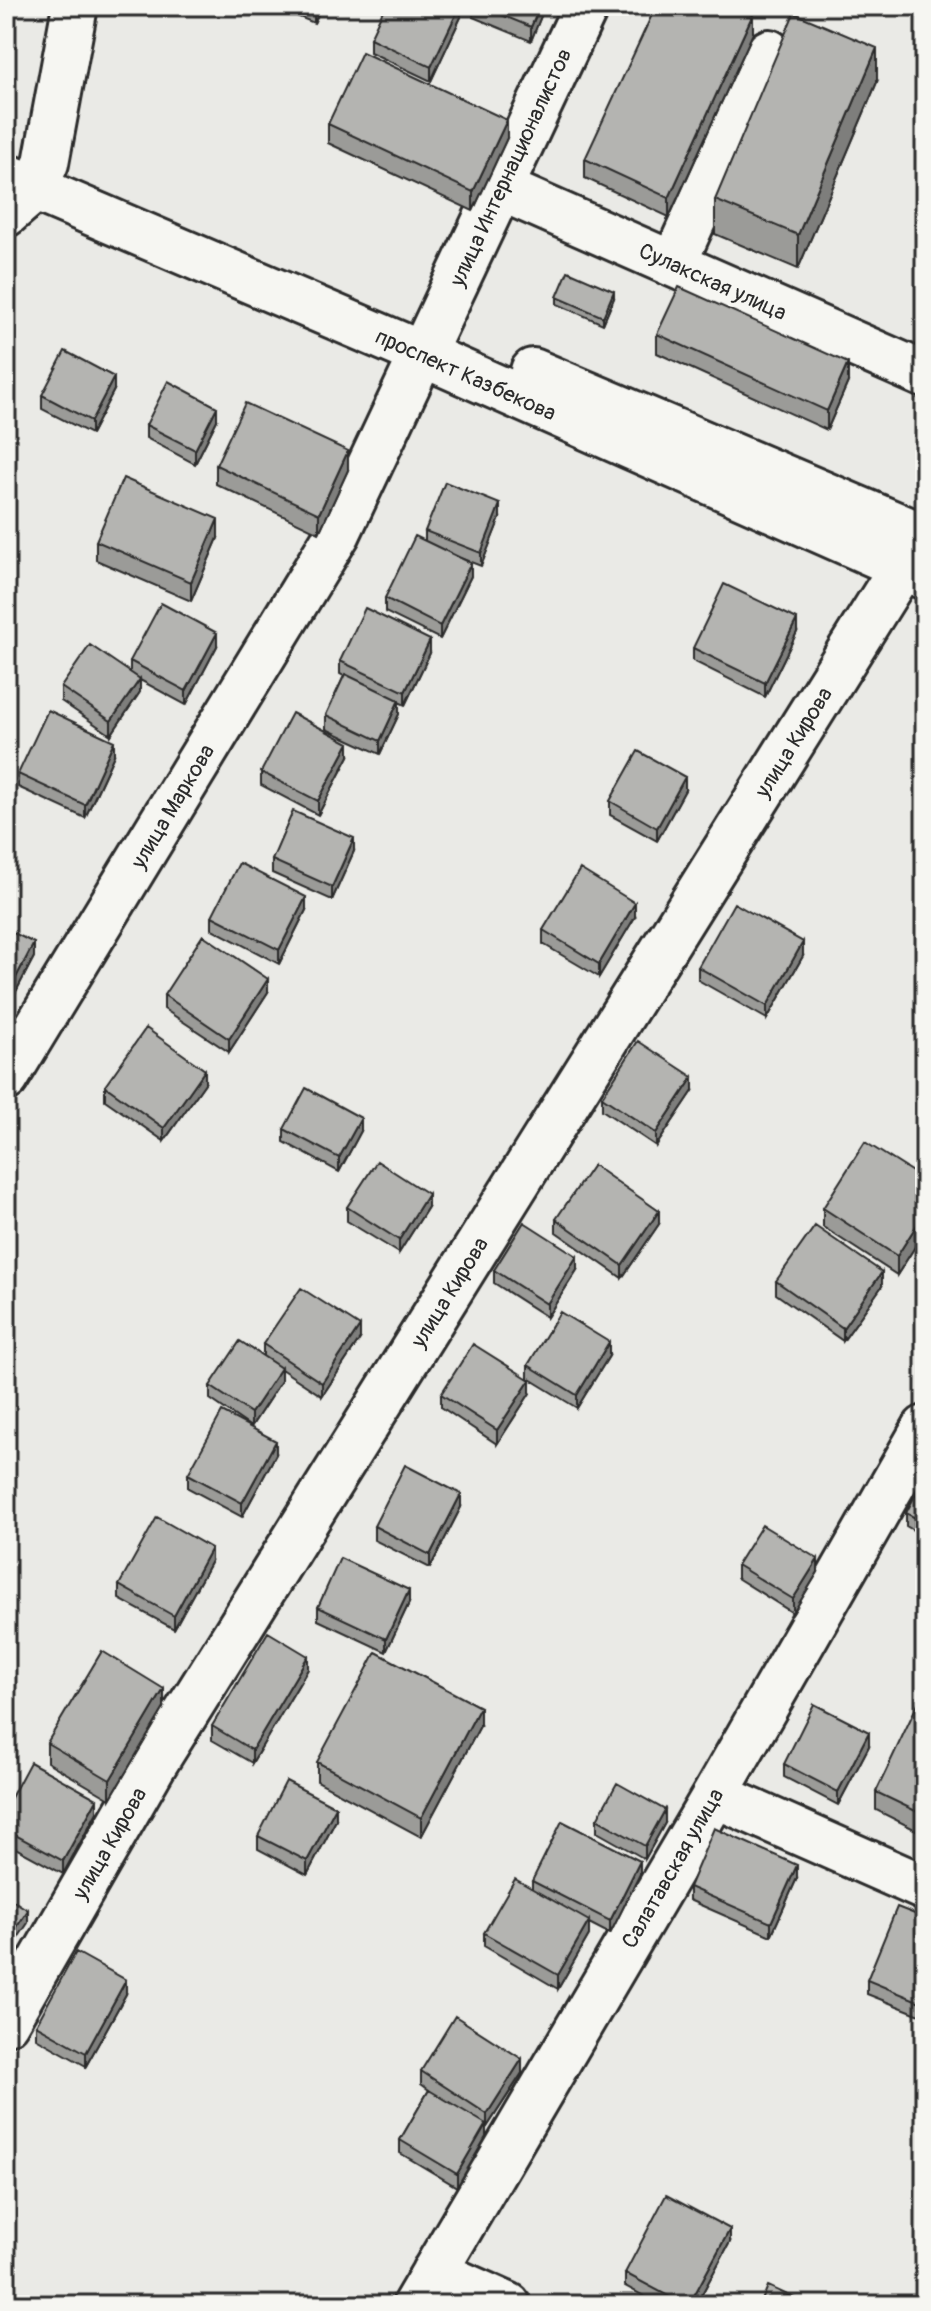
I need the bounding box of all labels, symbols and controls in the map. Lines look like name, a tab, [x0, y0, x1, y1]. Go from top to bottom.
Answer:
street label: улица Интернационалистов	[443, 44, 578, 292]
street label: Сулакская улица	[634, 237, 791, 327]
street label: проспект Казбекова	[371, 322, 560, 427]
street label: улица Кирова	[748, 682, 839, 804]
street label: улица Маркова	[124, 739, 221, 875]
street label: улица Кирова	[404, 1232, 495, 1354]
street label: улица Кирова	[66, 1782, 153, 1906]
street label: Салатавская улица	[616, 1783, 730, 1954]

